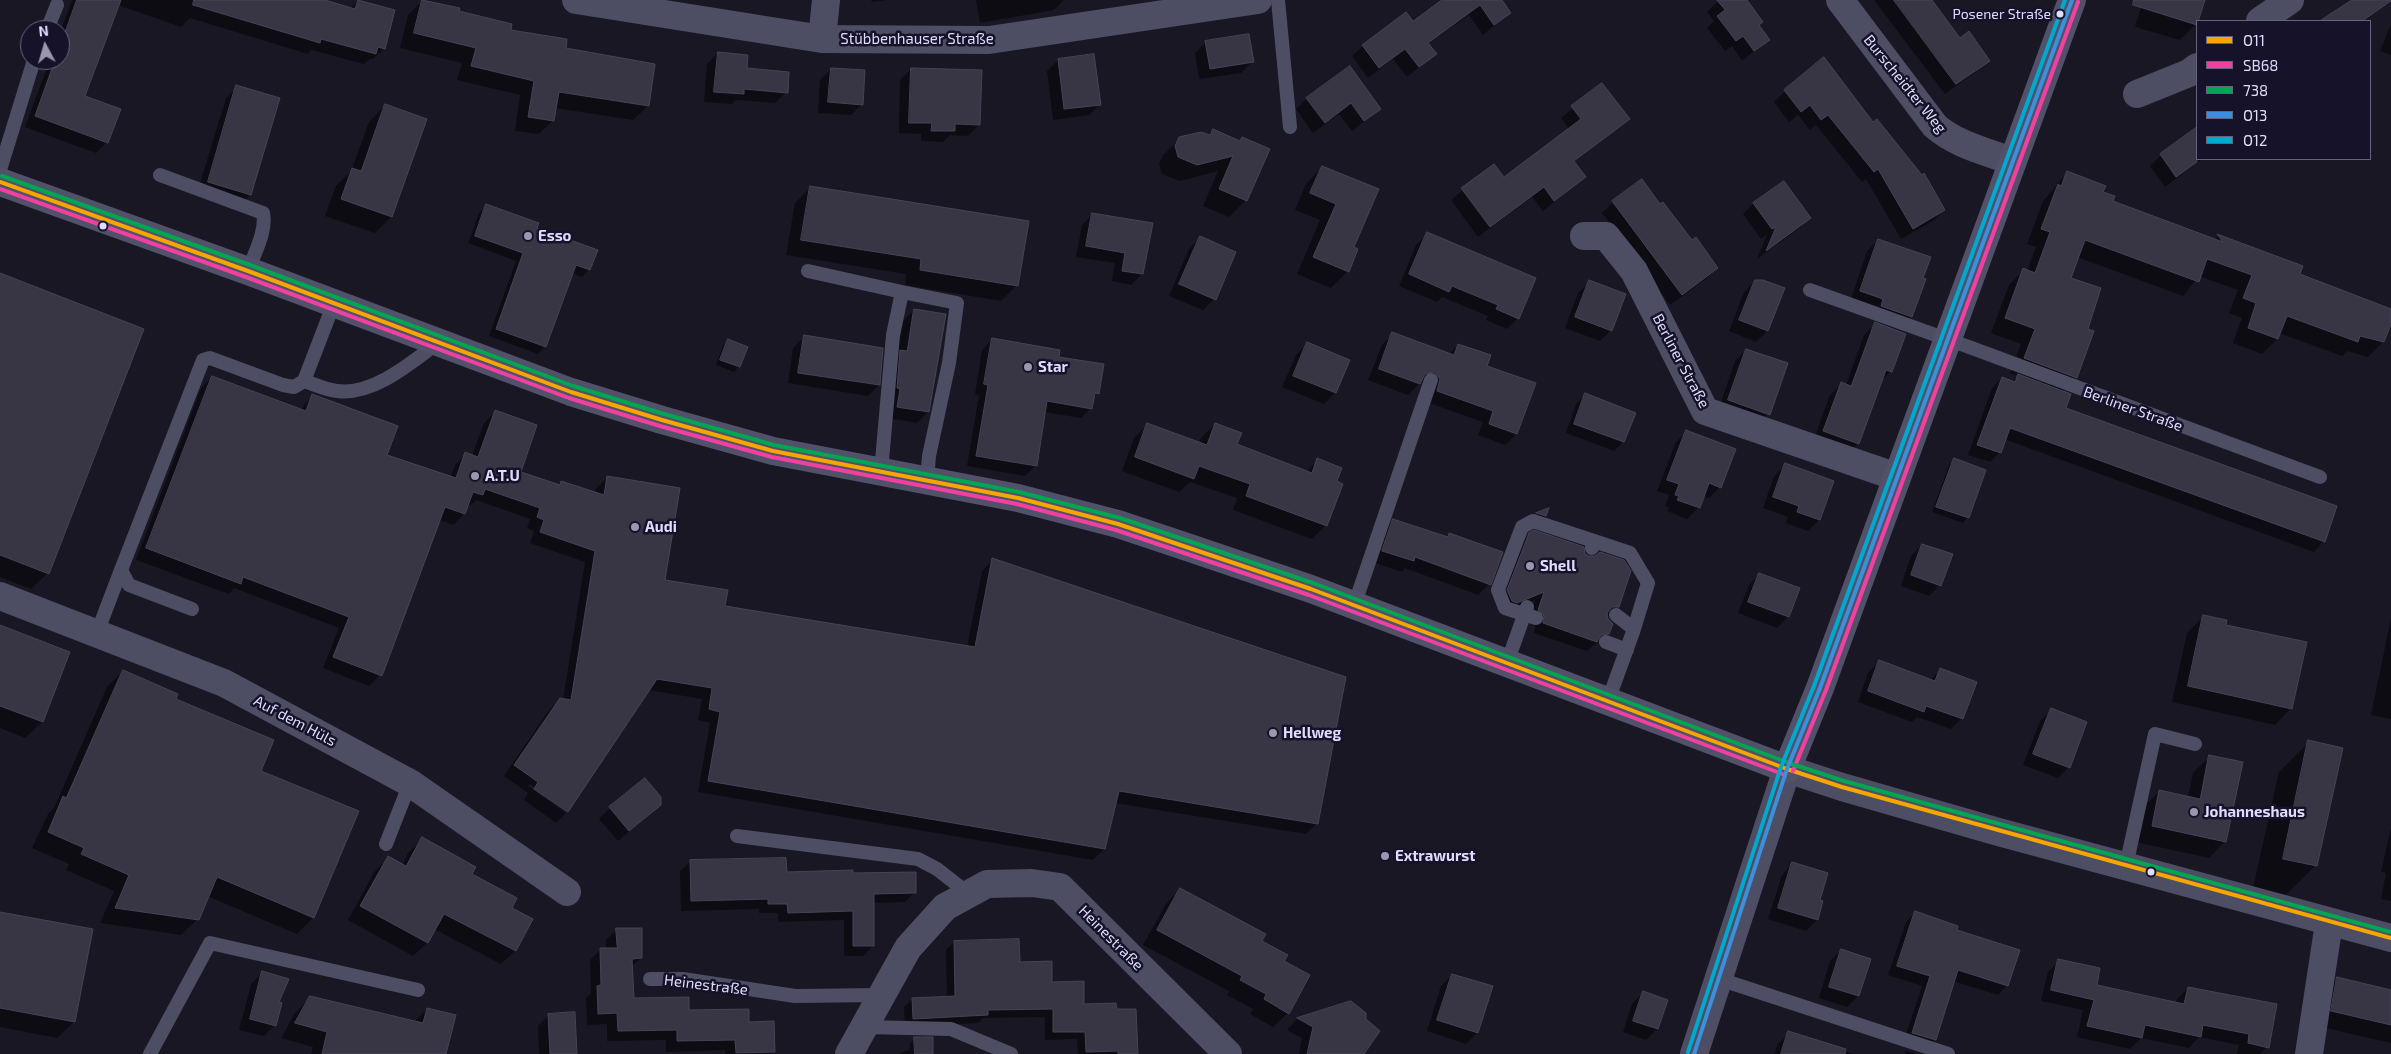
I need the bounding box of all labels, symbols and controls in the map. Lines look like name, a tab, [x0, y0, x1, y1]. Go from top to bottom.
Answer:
place label: Posener Straße	[1952, 6, 2051, 22]
marker: Posener Straße	[2055, 9, 2065, 19]
north arrow	[20, 20, 70, 70]
legend	[2196, 20, 2371, 160]
text: N	[38, 22, 49, 40]
street label: Stübbenhauser Straße	[840, 30, 994, 48]
street label: Burscheidter Weg	[1860, 31, 1950, 137]
text: O11	[2243, 31, 2265, 49]
text: SB68	[2243, 56, 2278, 74]
text: 738	[2243, 81, 2268, 99]
text: O13	[2243, 106, 2267, 124]
text: O12	[2243, 131, 2267, 149]
unlabelled marker	[98, 221, 108, 231]
place label: Esso	[538, 227, 571, 245]
marker: Esso	[522, 230, 534, 242]
street label: Berliner Straße	[1649, 311, 1713, 411]
place label: Star	[1038, 358, 1068, 376]
marker: Star	[1022, 361, 1034, 373]
street label: Berliner Straße	[2081, 383, 2185, 435]
place label: A.T.U	[485, 467, 520, 485]
marker: A.T.U	[469, 470, 481, 482]
place label: Audi	[645, 518, 677, 536]
marker: Audi	[629, 521, 641, 533]
place label: Shell	[1540, 557, 1576, 575]
marker: Shell	[1524, 560, 1536, 572]
street label: Auf dem Hüls	[251, 692, 339, 750]
place label: Hellweg	[1283, 724, 1341, 742]
marker: Hellweg	[1267, 727, 1279, 739]
place label: Johanneshaus	[2204, 803, 2305, 821]
marker: Johanneshaus	[2188, 806, 2200, 818]
place label: Extrawurst	[1395, 847, 1475, 865]
marker: Extrawurst	[1379, 850, 1391, 862]
unlabelled marker	[2146, 867, 2156, 877]
street label: Heinestraße	[1075, 902, 1147, 974]
street label: Heinestraße	[663, 971, 749, 999]

